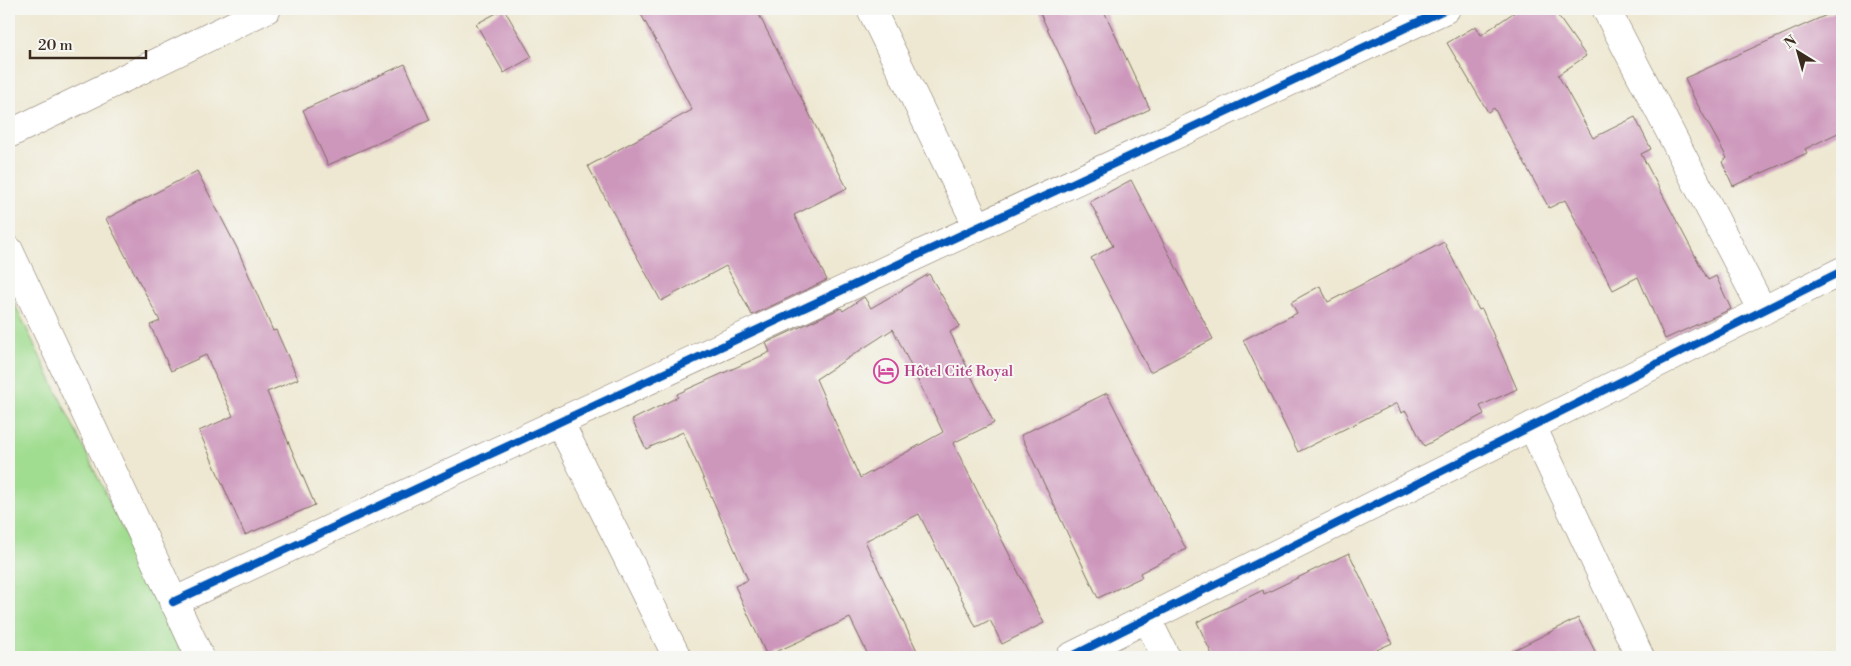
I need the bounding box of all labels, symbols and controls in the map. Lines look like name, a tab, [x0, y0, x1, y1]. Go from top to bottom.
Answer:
scale bar	[30, 28, 146, 60]
north arrow	[1774, 28, 1824, 78]
text: N	[1781, 32, 1801, 53]
text: 20 m	[38, 36, 73, 55]
hotel icon: Hôtel Cité Royal	[873, 358, 899, 384]
place label: Hôtel Cité Royal	[904, 362, 1014, 381]

